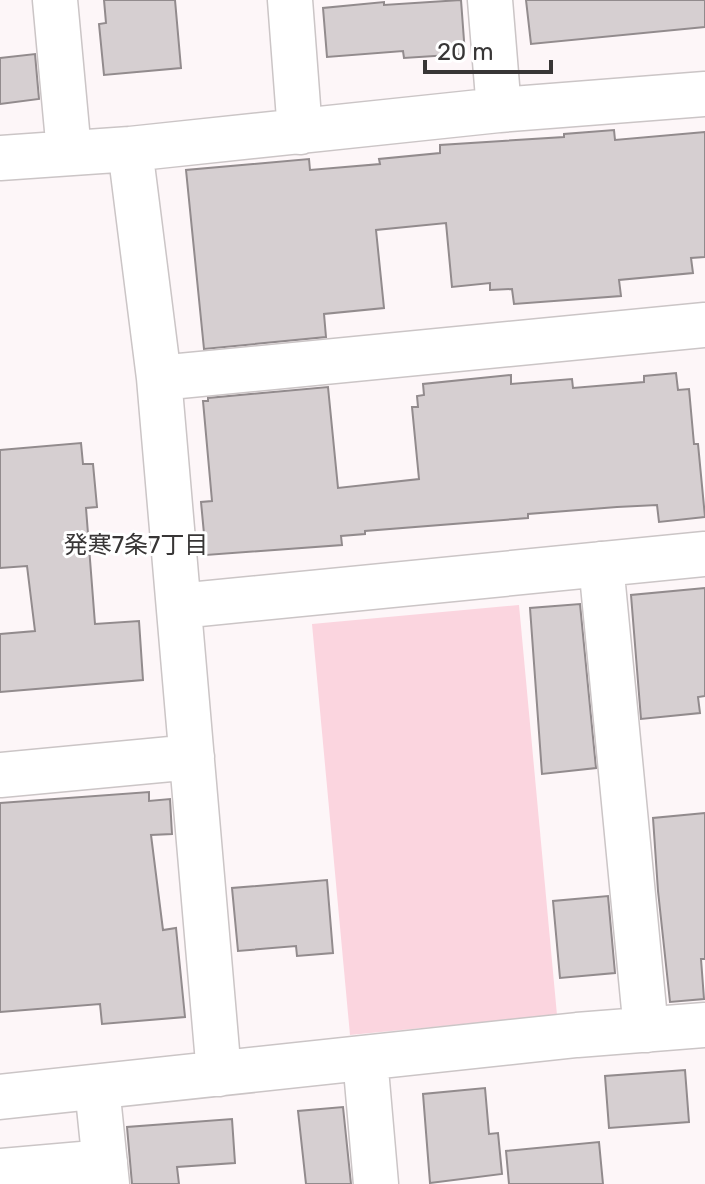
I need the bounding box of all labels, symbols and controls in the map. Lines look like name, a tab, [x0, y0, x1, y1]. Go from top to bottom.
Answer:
scale bar	[425, 24, 551, 74]
text: 20 m	[437, 38, 494, 66]
district label: 発寒7条7丁目	[64, 531, 208, 559]

